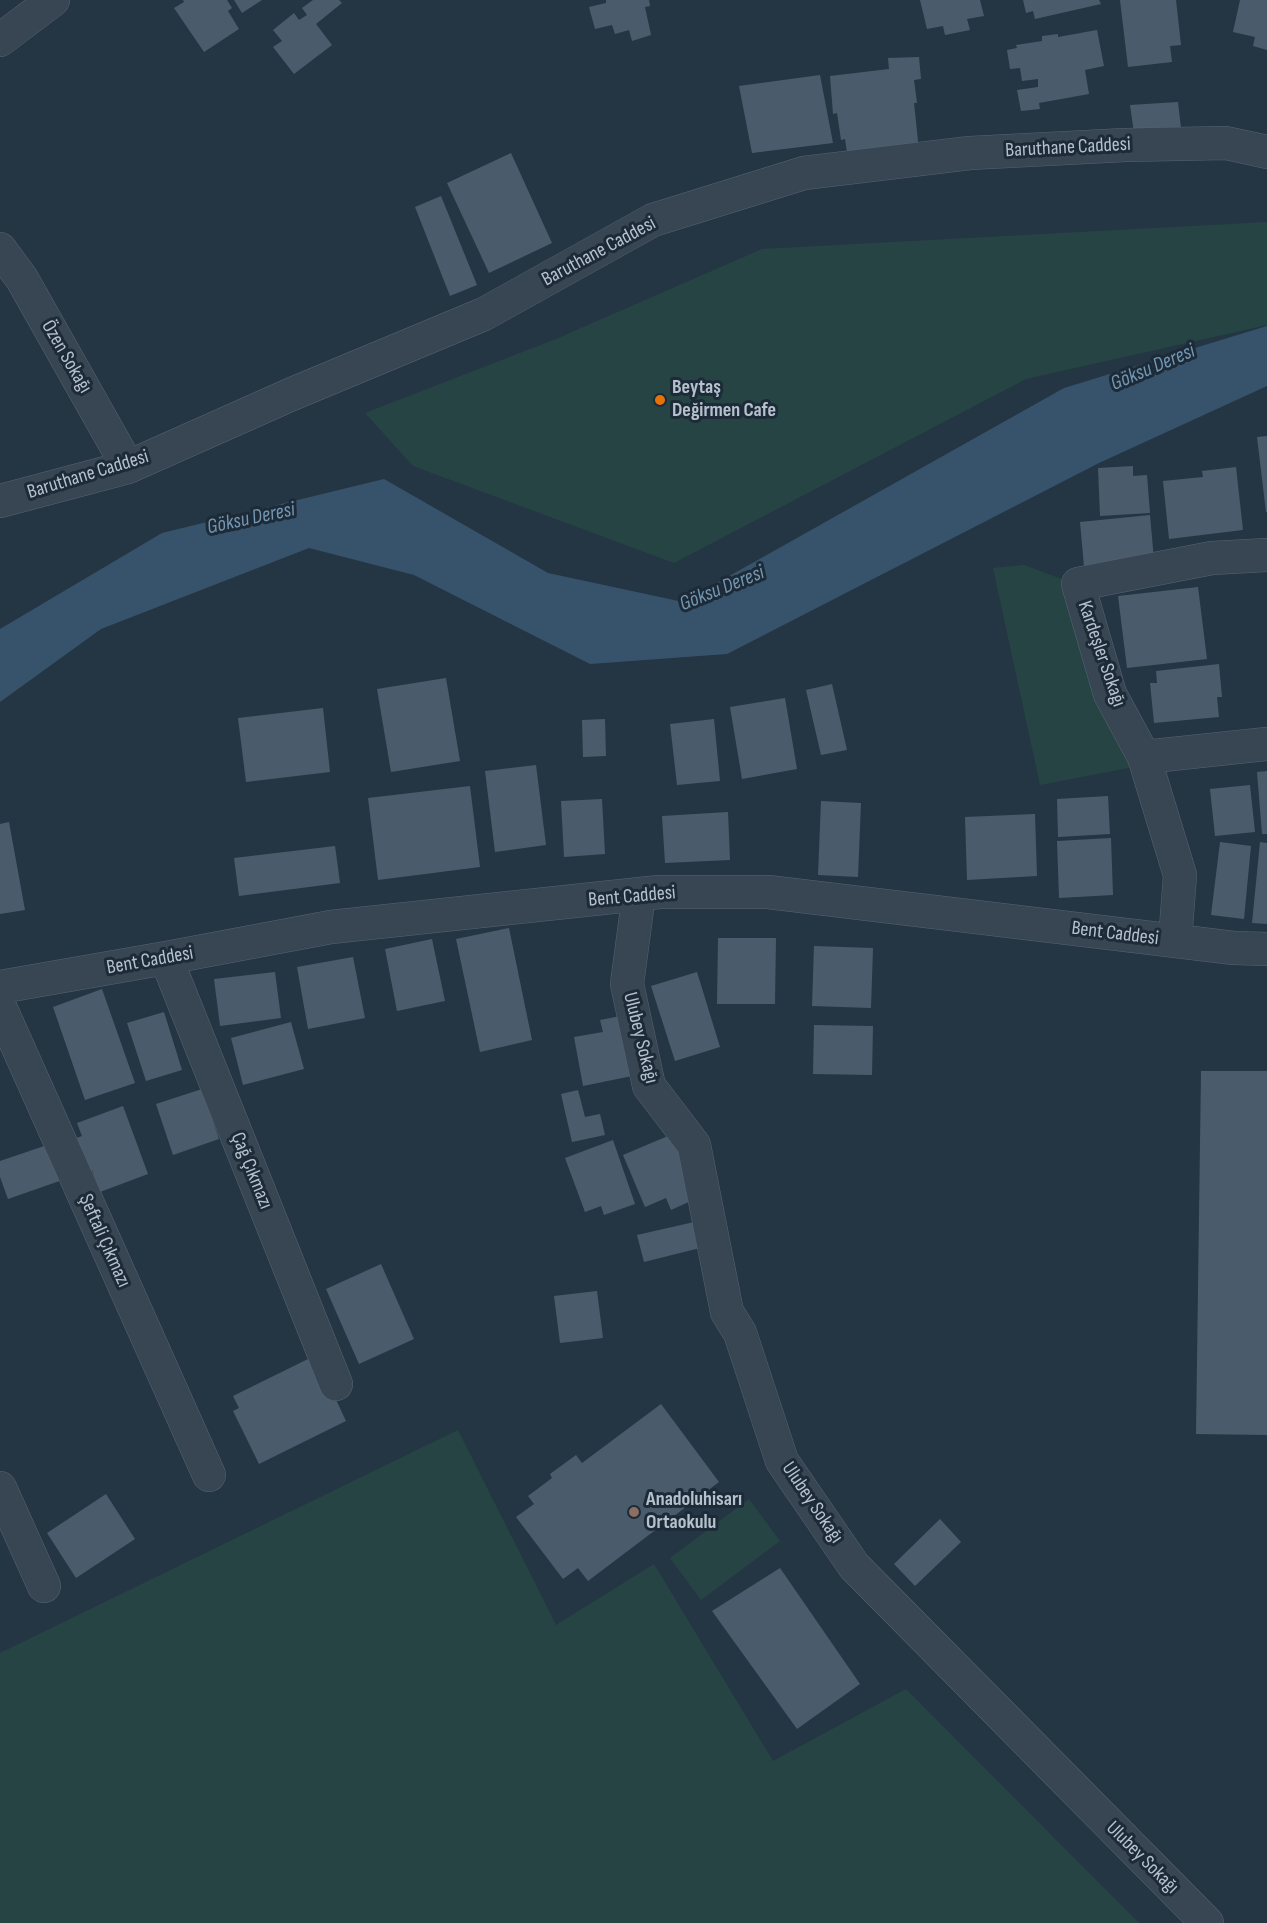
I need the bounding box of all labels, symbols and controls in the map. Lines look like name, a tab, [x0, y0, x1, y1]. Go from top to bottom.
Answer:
street label: Baruthane Caddesi	[1005, 133, 1131, 163]
street label: Baruthane Caddesi	[538, 212, 660, 292]
street label: Özen Sokağı	[35, 316, 97, 398]
water label: Göksu Deresi	[1107, 339, 1199, 397]
place label: Beytaş Değirmen Cafe	[672, 376, 776, 423]
marker: Beytaş Değirmen Cafe	[653, 393, 667, 407]
street label: Baruthane Caddesi	[24, 445, 152, 505]
water label: Göksu Deresi	[205, 497, 297, 541]
water label: Göksu Deresi	[676, 561, 768, 617]
street label: Kardeşler Sokağı	[1072, 598, 1130, 710]
street label: Bent Caddesi	[587, 881, 677, 913]
street label: Bent Caddesi	[1070, 917, 1160, 951]
street label: Bent Caddesi	[105, 942, 195, 980]
street label: Ulubey Sokağı	[617, 990, 663, 1086]
street label: Çağ Çıkmazı	[225, 1129, 277, 1213]
street label: Şeftali Çıkmazı	[73, 1191, 135, 1291]
street label: Ulubey Sokağı	[776, 1458, 848, 1548]
place label: Anadoluhisarı Ortaokulu	[646, 1488, 742, 1535]
marker: Anadoluhisarı Ortaokulu	[627, 1505, 641, 1519]
street label: Ulubey Sokağı	[1101, 1817, 1183, 1899]

